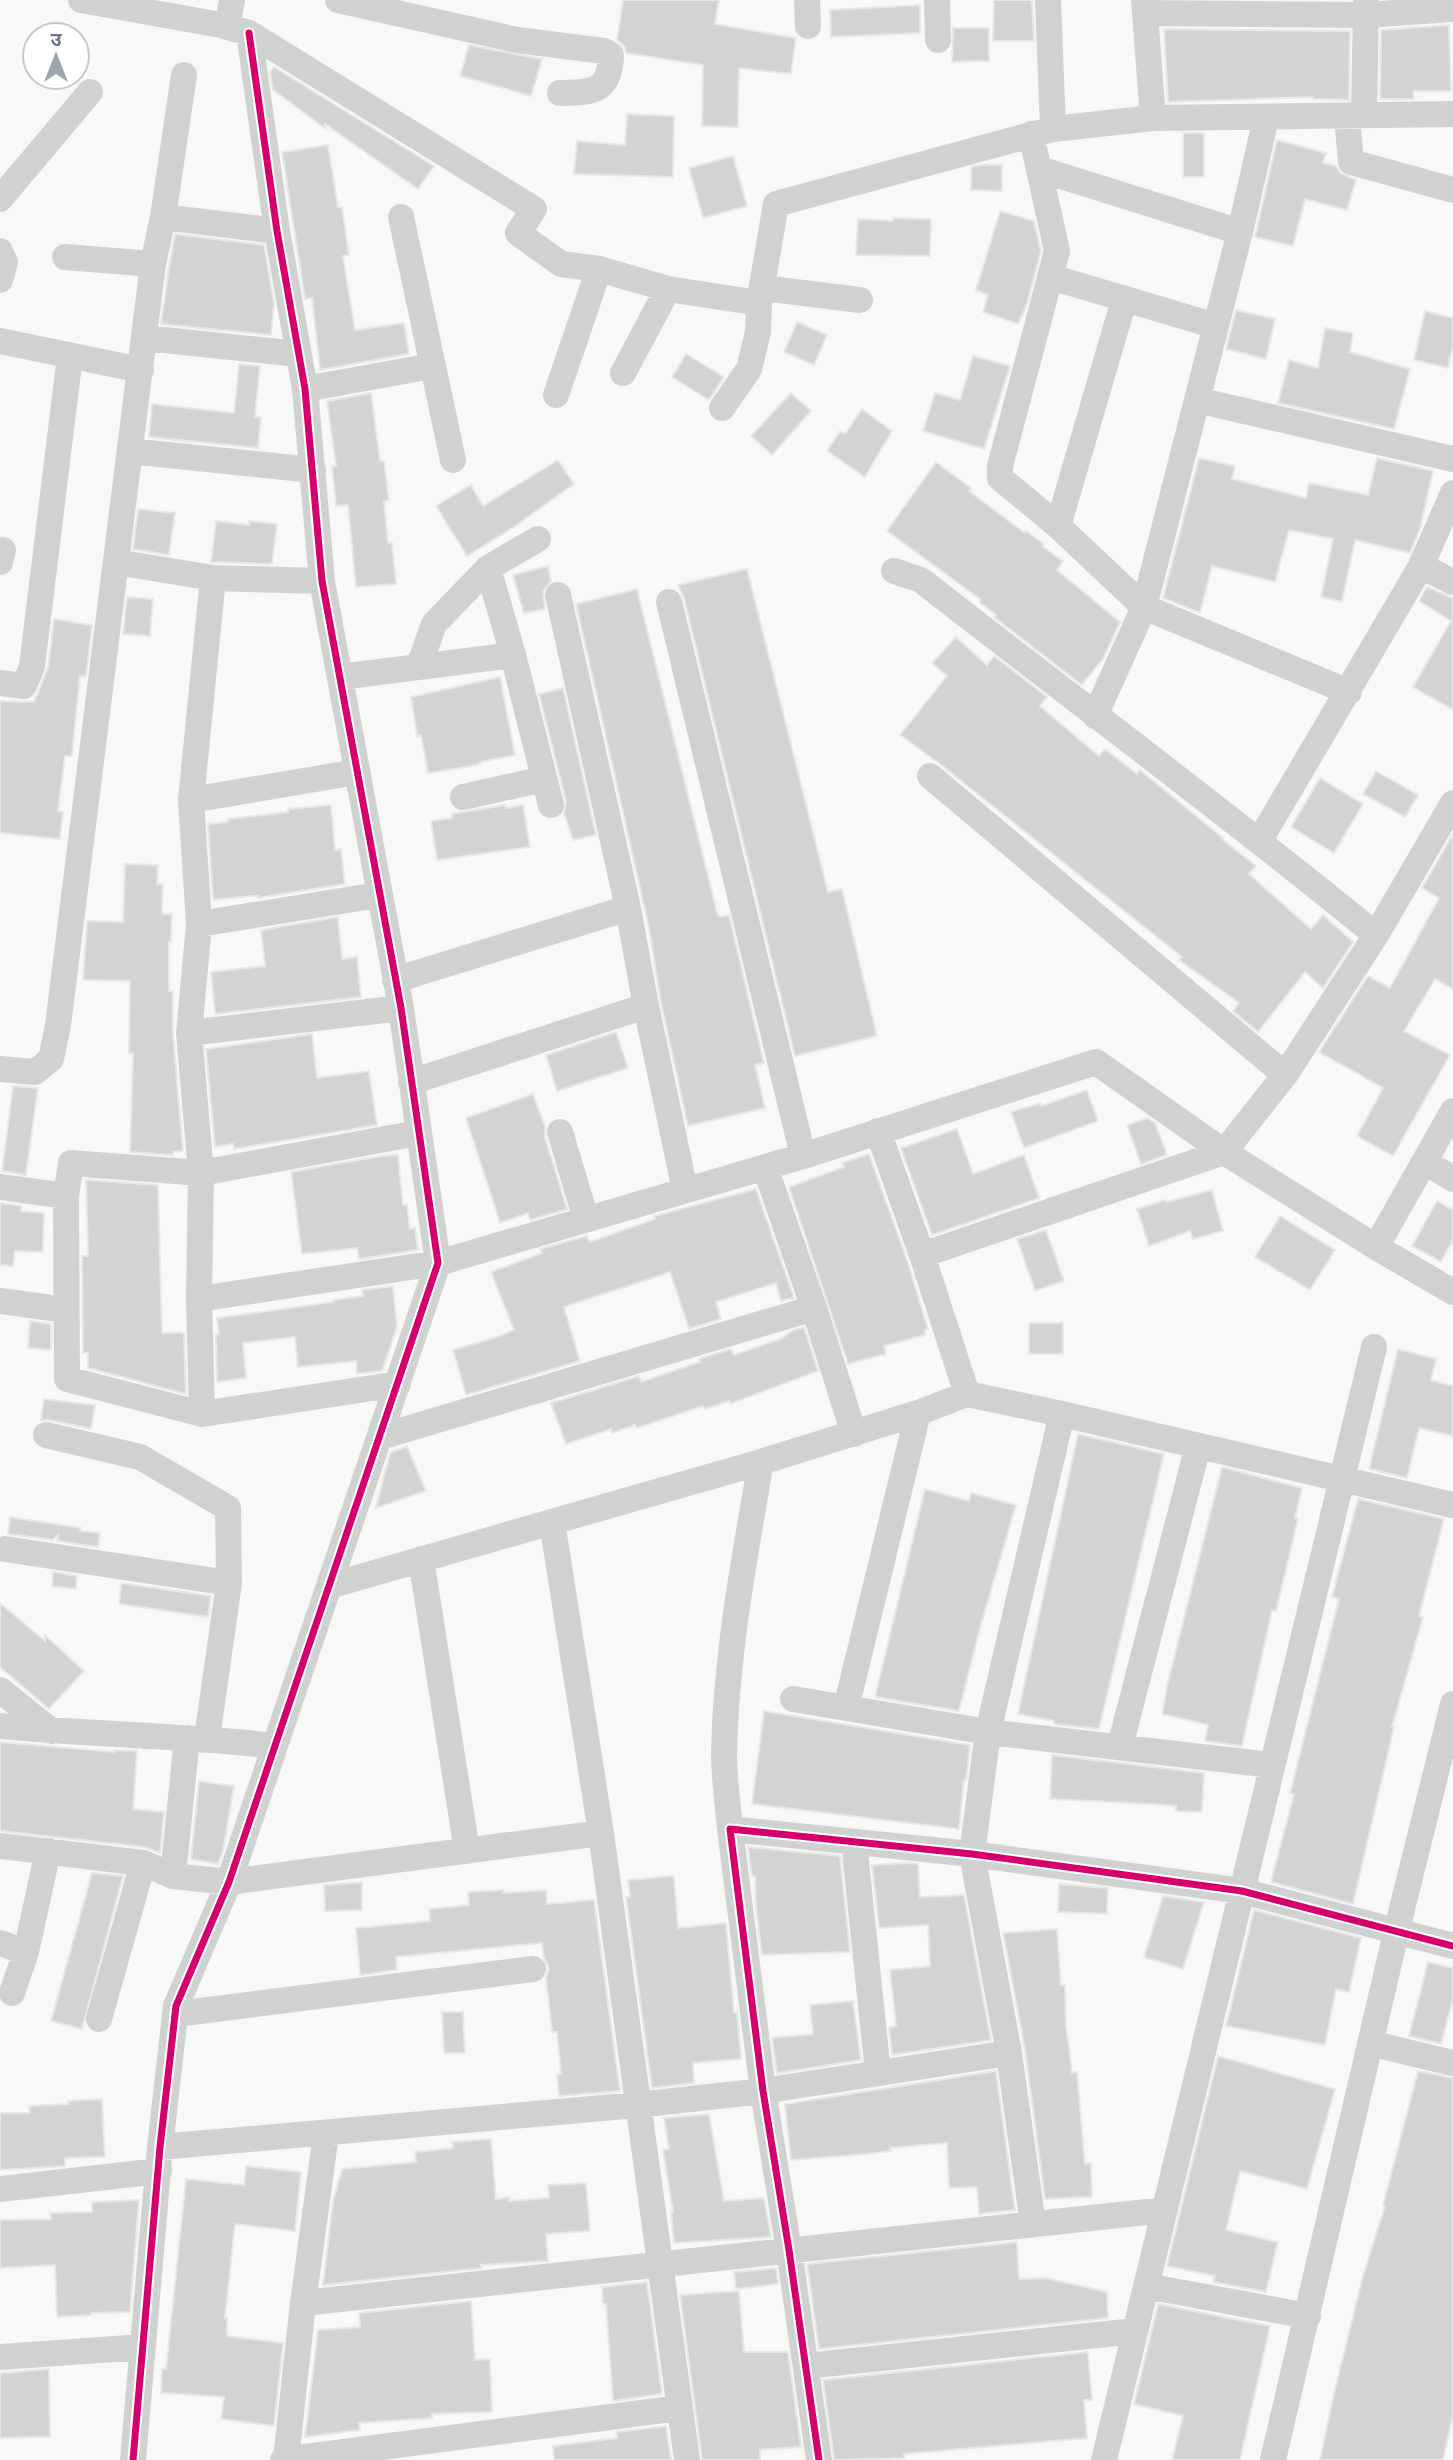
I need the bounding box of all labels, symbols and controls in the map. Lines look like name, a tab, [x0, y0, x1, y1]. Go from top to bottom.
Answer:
north arrow	[21, 21, 91, 91]
text: उ	[50, 28, 62, 51]

